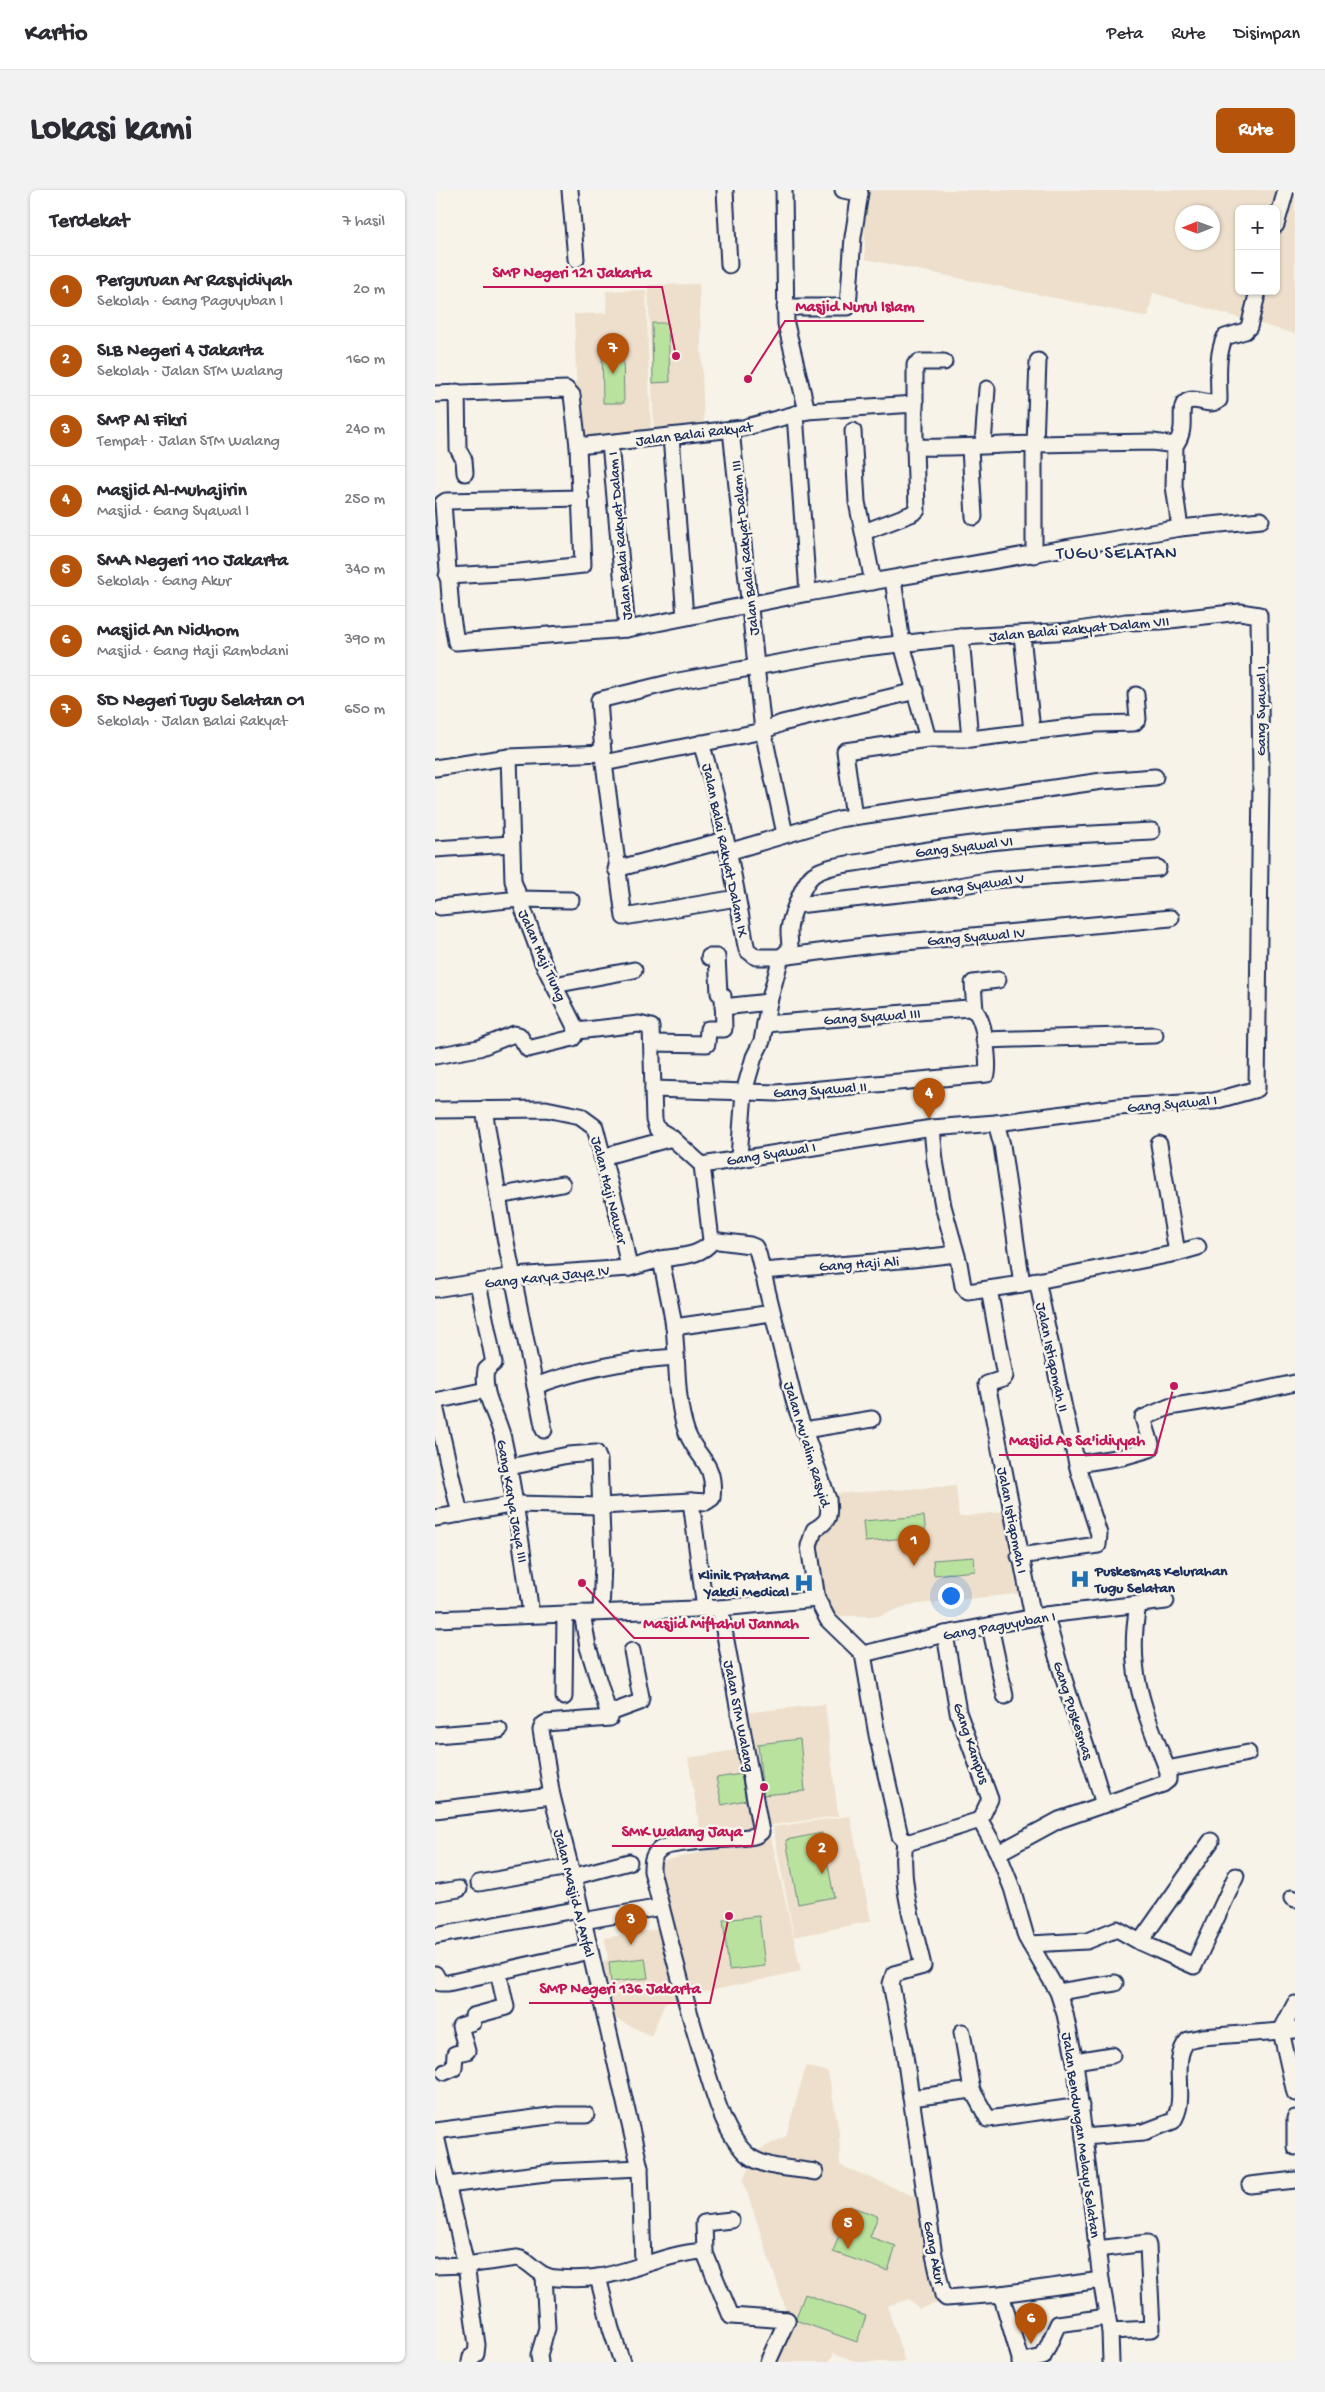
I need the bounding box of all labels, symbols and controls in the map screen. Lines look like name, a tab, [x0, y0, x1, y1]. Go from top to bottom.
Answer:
text: Kartio	[25, 20, 88, 49]
text: Peta	[1107, 24, 1143, 45]
text: Rute	[1171, 24, 1206, 45]
text: Disimpan	[1234, 24, 1300, 45]
button: Rute	[1216, 108, 1295, 153]
text: Lokasi kami	[30, 110, 192, 151]
north arrow	[1175, 205, 1220, 250]
map controls	[1235, 205, 1280, 295]
button: +	[1235, 205, 1280, 250]
text: Terdekat	[50, 210, 129, 235]
text: 7 hasil	[343, 213, 385, 232]
button: −	[1235, 250, 1280, 295]
callout: SMP Negeri 121 Jakarta	[483, 256, 662, 287]
text: SMP Negeri 121 Jakarta	[492, 265, 653, 284]
text: Perguruan Ar Rasyidiyah	[97, 270, 292, 293]
text: 1	[63, 281, 69, 300]
text: 20 m	[353, 281, 385, 300]
callout: Masjid Nurul Islam	[785, 290, 924, 321]
text: Sekolah · Gang Paguyuban I	[97, 293, 283, 312]
text: Masjid Nurul Islam	[795, 299, 915, 318]
pin: 7	[597, 333, 629, 374]
text: SLB Negeri 4 Jakarta	[97, 340, 263, 363]
text: 2	[62, 351, 70, 370]
text: 160 m	[346, 351, 385, 370]
text: Sekolah · Jalan STM Walang	[97, 363, 283, 382]
text: SMP Al Fikri	[97, 410, 187, 433]
street label: Jalan Balai Rakyat	[635, 419, 756, 451]
text: 3	[62, 421, 70, 440]
text: 240 m	[345, 421, 385, 440]
text: Tempat · Jalan STM Walang	[97, 433, 280, 452]
street label: Jalan Balai Rakyat Dalam I	[605, 451, 637, 621]
street label: Jalan Balai Rakyat Dalam III	[728, 459, 764, 636]
text: Masjid Al-Muhajirin	[97, 480, 247, 503]
text: 4	[62, 491, 70, 510]
text: 250 m	[345, 491, 385, 510]
text: Masjid · Gang Syawal I	[97, 503, 249, 522]
district label: TUGU SELATAN	[1055, 544, 1178, 565]
text: SMA Negeri 110 Jakarta	[97, 550, 288, 573]
text: 5	[62, 561, 70, 580]
text: 340 m	[345, 561, 385, 580]
text: Sekolah · Gang Akur	[97, 573, 231, 592]
street label: Jalan Balai Rakyat Dalam VII	[988, 613, 1170, 647]
text: Masjid An Nidhom	[97, 620, 239, 643]
text: 6	[62, 631, 70, 650]
text: 390 m	[344, 631, 385, 650]
text: Masjid · Gang Haji Rambdani	[97, 643, 289, 662]
street label: Gang Syawal I	[1253, 666, 1271, 756]
text: SD Negeri Tugu Selatan 01	[97, 690, 305, 713]
text: 7	[62, 701, 70, 720]
text: 650 m	[344, 701, 385, 720]
text: Sekolah · Jalan Balai Rakyat	[97, 713, 287, 732]
street label: Jalan Balai Rakyat Dalam IX	[697, 762, 751, 940]
street label: Gang Syawal VI	[914, 833, 1014, 863]
street label: Gang Syawal V	[929, 870, 1025, 901]
street label: Jalan Haji Tiung	[513, 907, 569, 1004]
street label: Gang Syawal IV	[926, 925, 1026, 951]
street label: Gang Syawal III	[823, 1006, 921, 1030]
pin: 4	[913, 1078, 945, 1119]
street label: Gang Syawal II	[773, 1079, 867, 1103]
street label: Gang Syawal I	[1127, 1092, 1218, 1118]
street label: Jalan Haji Nawar	[586, 1135, 631, 1248]
street label: Gang Syawal I	[725, 1139, 817, 1171]
street label: Gang Haji Ali	[818, 1253, 900, 1277]
street label: Gang Karya Jaya IV	[484, 1262, 611, 1294]
street label: Jalan Istiqomah II	[1031, 1301, 1071, 1414]
street label: Jalan Mu'alim Rasyid	[778, 1380, 834, 1511]
callout: Masjid As Sa'idiyyah	[999, 1424, 1155, 1455]
text: Masjid As Sa'idiyyah	[1009, 1433, 1146, 1452]
street label: Gang Karya Jaya III	[491, 1438, 531, 1564]
street label: Jalan Istiqomah I	[992, 1466, 1030, 1575]
pin: 1	[898, 1525, 930, 1566]
place label: Puskesmas Kelurahan Tugu Selatan	[1094, 1563, 1228, 1598]
place label: Klinik Pratama Yakdi Medical	[697, 1567, 790, 1602]
hospital icon: Puskesmas Kelurahan Tugu Selatan	[1069, 1568, 1091, 1590]
hospital icon: Klinik Pratama Yakdi Medical	[793, 1572, 815, 1594]
your location	[938, 1583, 964, 1609]
callout: Masjid Miftahul Jannah	[634, 1607, 809, 1638]
street label: Gang Paguyuban I	[942, 1608, 1057, 1646]
text: Masjid Miftahul Jannah	[643, 1615, 799, 1635]
street label: Jalan STM Walang	[718, 1659, 758, 1774]
street label: Gang Puskesmas	[1048, 1659, 1097, 1762]
street label: Gang Kampus	[948, 1701, 992, 1787]
callout: SMK Walang Jaya	[612, 1815, 752, 1846]
text: SMK Walang Jaya	[622, 1824, 743, 1843]
street label: Jalan Masjid Al Anfal	[549, 1828, 598, 1959]
pin: 2	[806, 1833, 838, 1874]
pin: 3	[615, 1904, 647, 1945]
callout: SMP Negeri 136 Jakarta	[529, 1972, 710, 2003]
text: SMP Negeri 136 Jakarta	[539, 1981, 702, 2000]
street label: Jalan Bendungan Melayu Selatan	[1057, 2031, 1103, 2239]
pin: 5	[832, 2208, 864, 2249]
street label: Gang Akur	[918, 2220, 948, 2289]
pin: 6	[1015, 2303, 1047, 2344]

